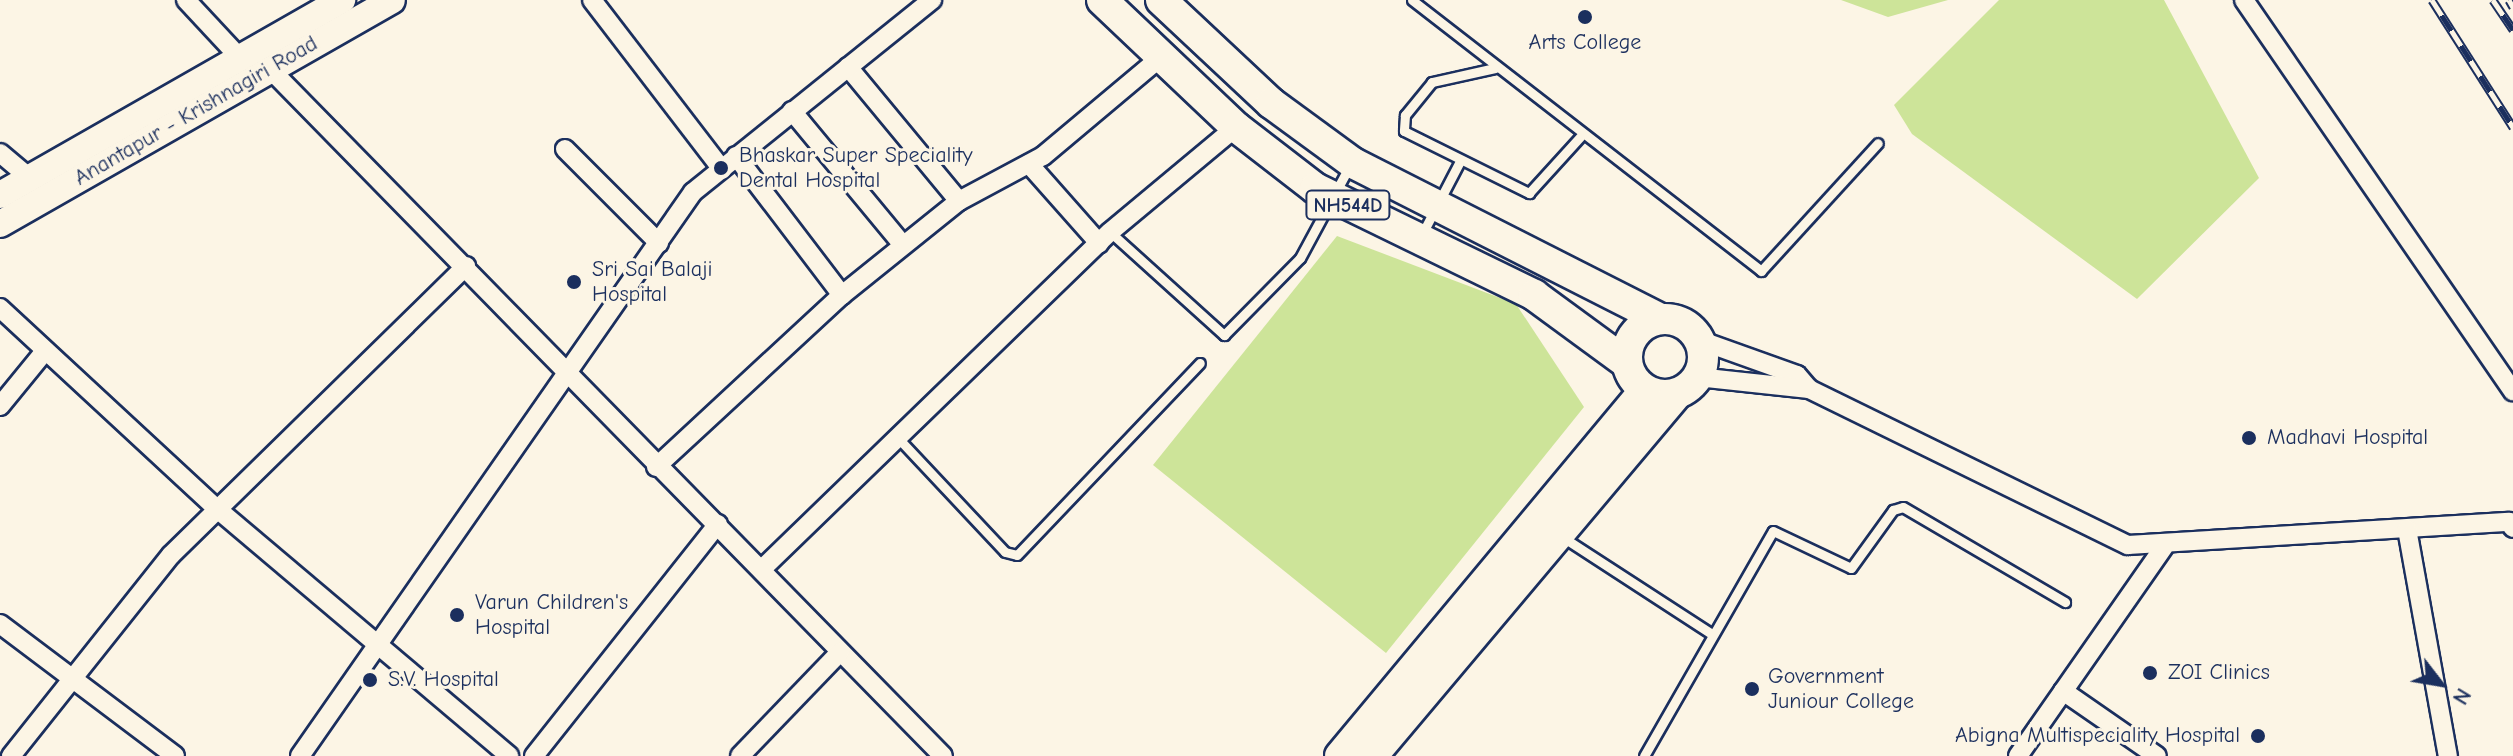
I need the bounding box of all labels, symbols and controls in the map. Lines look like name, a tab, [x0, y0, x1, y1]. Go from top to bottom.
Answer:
marker: Arts College	[1576, 8, 1594, 26]
street label: Anantapur - Krishnagiri Road	[70, 30, 322, 192]
place label: Arts College	[1529, 30, 1641, 56]
place label: Bhaskar Super Speciality Dental Hospital	[739, 142, 972, 194]
marker: Bhaskar Super Speciality Dental Hospital	[710, 157, 732, 179]
road number: NH544D	[1304, 189, 1392, 221]
place label: Sri Sai Balaji Hospital	[592, 256, 712, 308]
marker: Sri Sai Balaji Hospital	[563, 271, 585, 293]
place label: Madhavi Hospital	[2267, 425, 2428, 451]
marker: Madhavi Hospital	[2238, 427, 2260, 449]
place label: Varun Children's Hospital	[475, 589, 628, 640]
marker: Varun Children's Hospital	[446, 604, 468, 626]
north arrow	[2401, 644, 2481, 724]
place label: ZOI Clinics	[2168, 660, 2270, 686]
marker: ZOI Clinics	[2139, 662, 2161, 684]
place label: Government Juniour College	[1768, 663, 1914, 714]
place label: S.V. Hospital	[388, 667, 499, 693]
marker: S.V. Hospital	[359, 669, 381, 691]
marker: Government Juniour College	[1743, 680, 1761, 698]
text: N	[2447, 684, 2476, 709]
place label: Abigna Multispeciality Hospital	[1955, 723, 2240, 749]
marker: Abigna Multispeciality Hospital	[2247, 725, 2269, 747]

